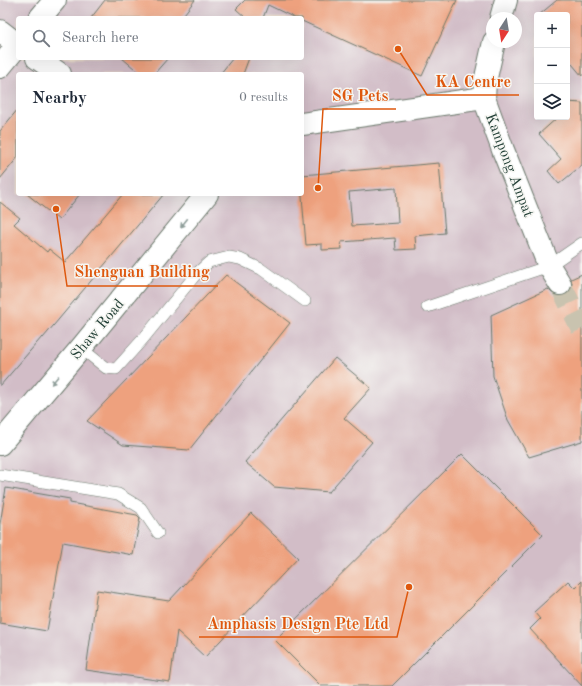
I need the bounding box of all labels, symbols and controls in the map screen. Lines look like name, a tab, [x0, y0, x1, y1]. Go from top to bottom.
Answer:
north arrow	[486, 12, 522, 48]
map controls	[534, 12, 570, 120]
button: +	[534, 12, 570, 48]
search box	[16, 16, 304, 60]
icon: search	[30, 27, 52, 49]
text: Search here	[62, 31, 139, 46]
button: −	[534, 48, 570, 84]
callout: KA Centre	[427, 67, 519, 95]
text: KA Centre	[435, 75, 511, 91]
callout: SG Pets	[323, 81, 396, 109]
button: layers	[534, 84, 570, 120]
text: SG Pets	[332, 89, 388, 105]
text: Nearby	[32, 90, 87, 107]
text: 0 results	[239, 91, 288, 104]
street label: Kampong Ampat	[482, 111, 535, 220]
one-way arrow	[179, 217, 188, 228]
callout: Shenguan Building	[67, 258, 218, 286]
text: Shenguan Building	[74, 265, 210, 281]
street label: Shaw Road	[69, 297, 128, 363]
one-way arrow	[51, 374, 60, 385]
callout: Amphasis Design Pte Ltd	[199, 609, 397, 637]
text: Amphasis Design Pte Ltd	[207, 617, 389, 633]

